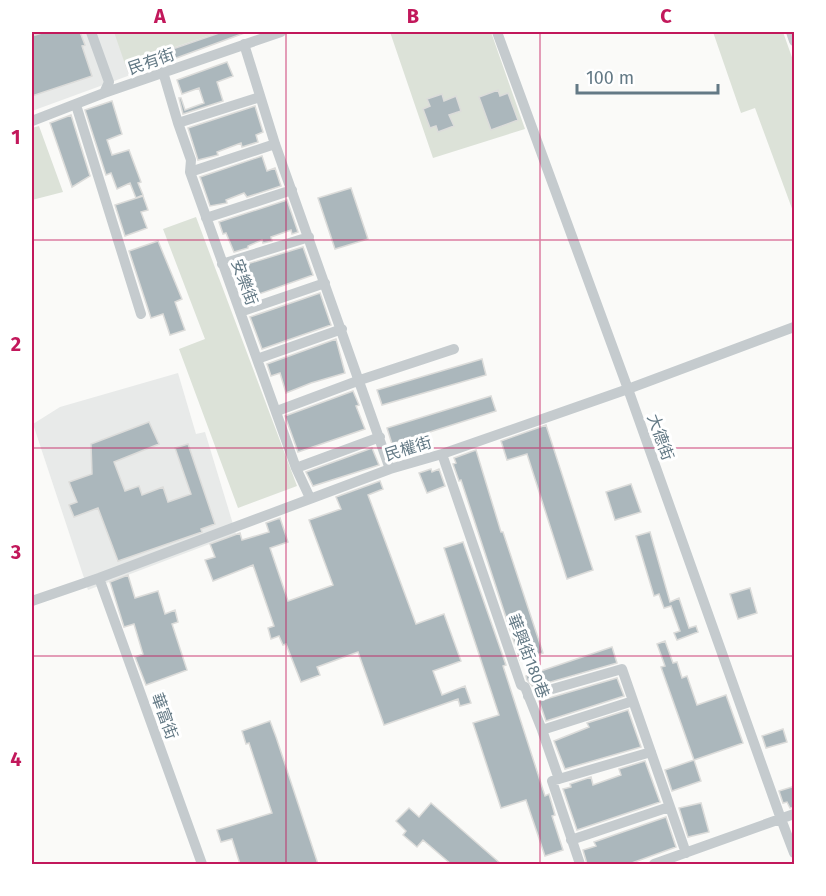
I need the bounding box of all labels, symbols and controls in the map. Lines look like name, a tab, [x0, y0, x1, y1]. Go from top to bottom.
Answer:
text: A	[153, 4, 167, 28]
text: B	[407, 4, 419, 28]
text: C	[660, 4, 672, 28]
street label: 民有街	[125, 45, 177, 78]
scale bar	[577, 57, 718, 95]
text: 100 m	[586, 67, 634, 89]
text: 1	[11, 125, 21, 149]
street label: 安樂街	[227, 256, 262, 308]
text: 2	[11, 332, 21, 356]
street label: 大德街	[643, 411, 678, 463]
street label: 民權街	[382, 432, 434, 465]
text: 3	[10, 540, 21, 564]
street label: 華興街180巷	[504, 611, 553, 701]
street label: 華富街	[147, 690, 182, 742]
text: 4	[10, 747, 22, 771]

